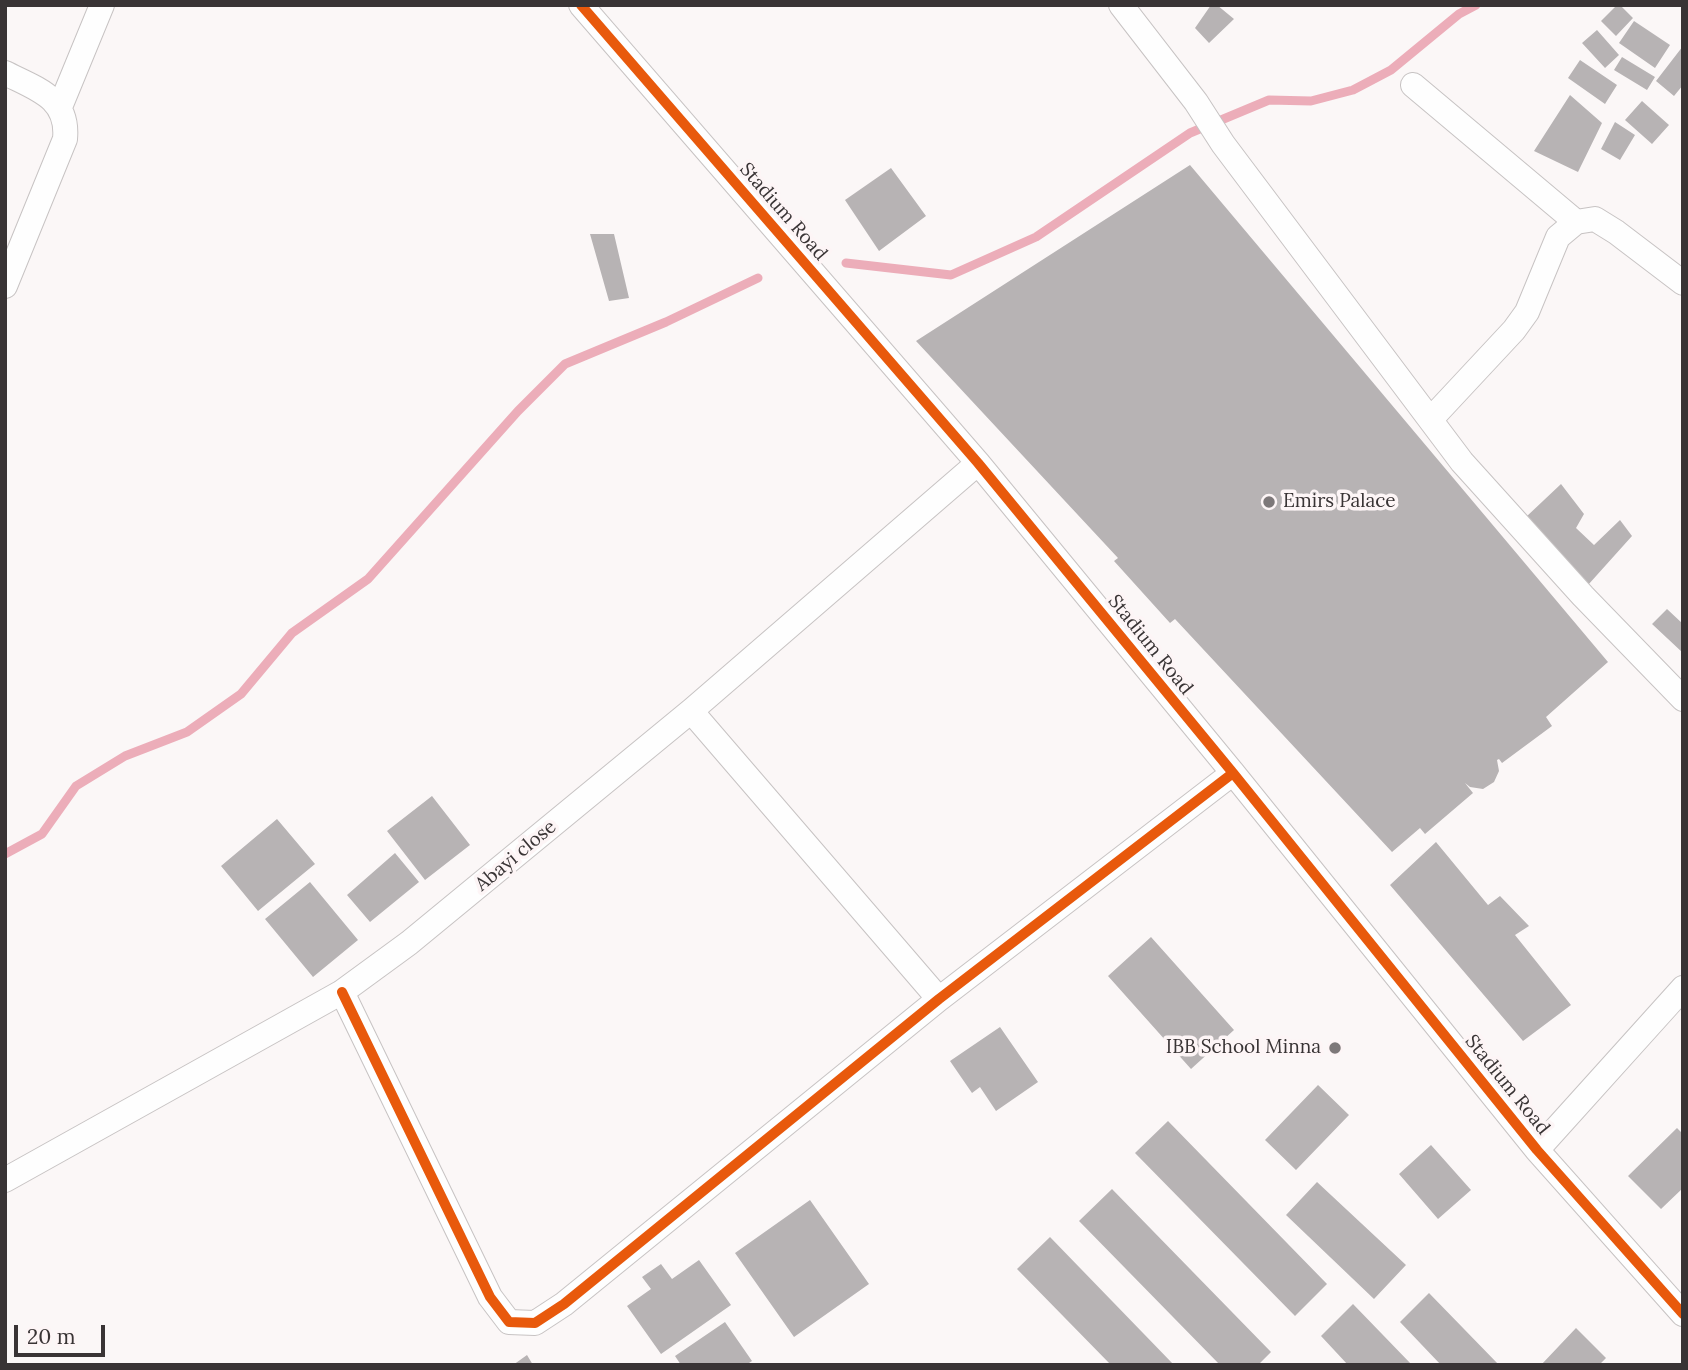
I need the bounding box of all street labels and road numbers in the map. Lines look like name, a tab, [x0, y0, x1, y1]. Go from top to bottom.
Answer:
street label: Stadium Road	[734, 158, 832, 266]
street label: Stadium Road	[1103, 590, 1197, 700]
street label: Abayi close	[471, 816, 561, 896]
street label: Stadium Road	[1460, 1030, 1554, 1140]

